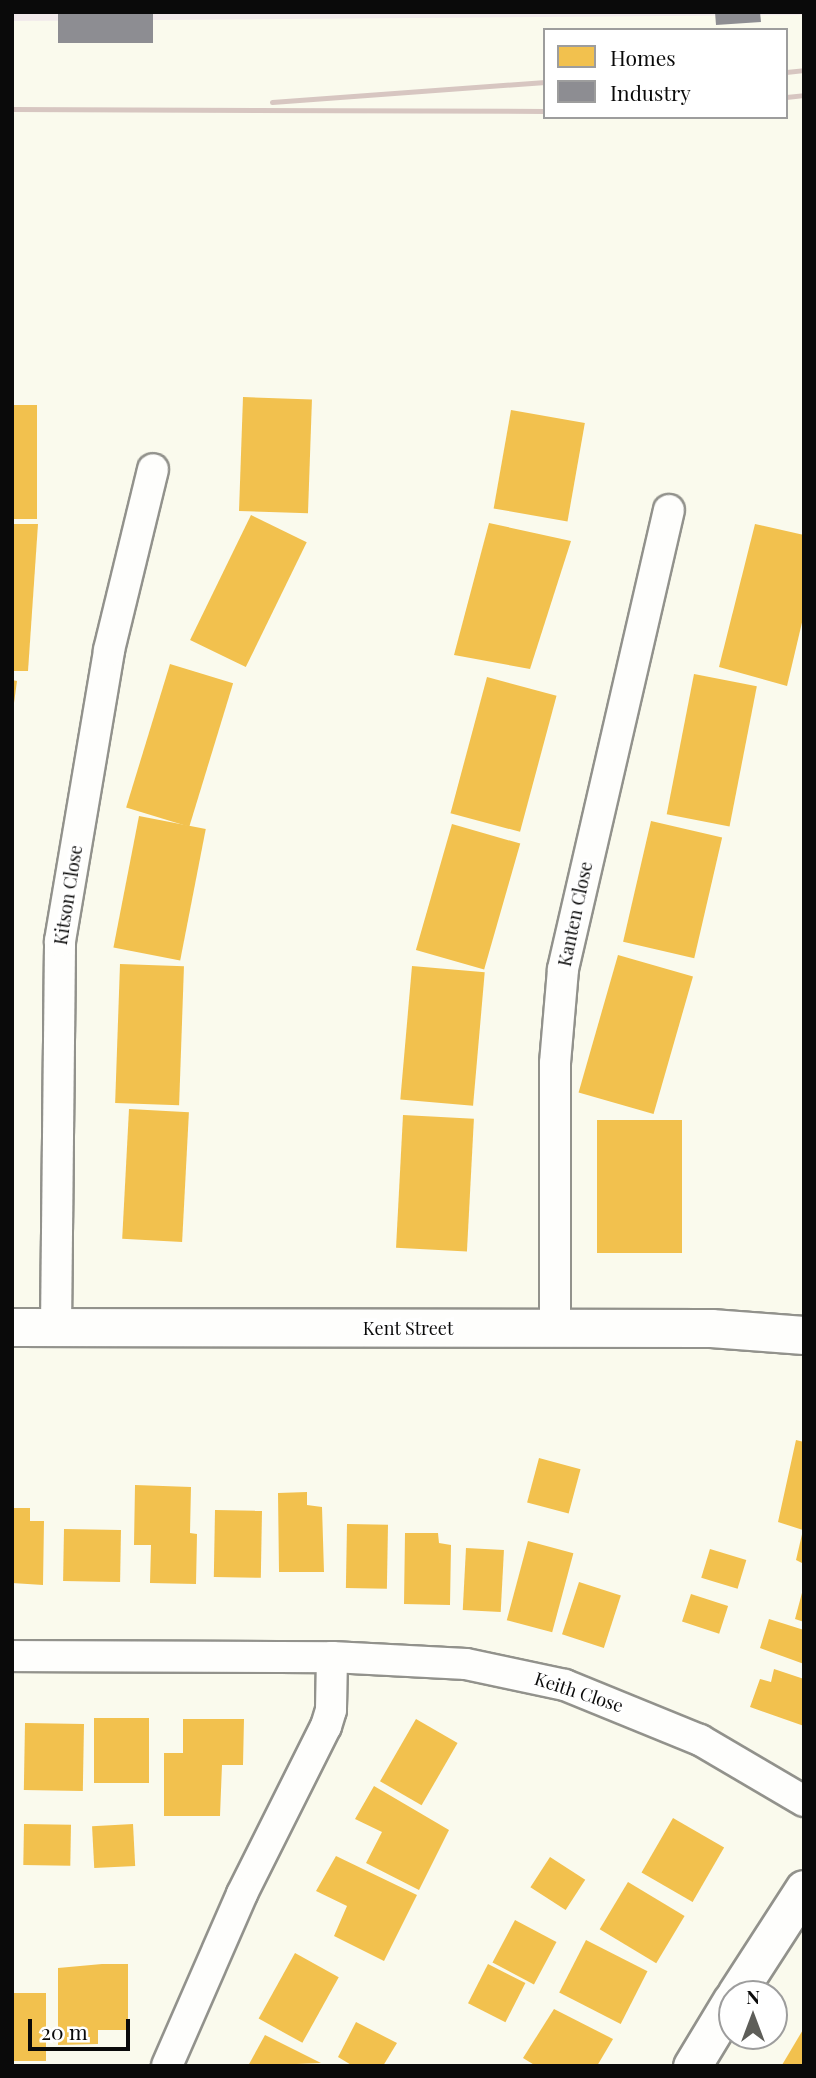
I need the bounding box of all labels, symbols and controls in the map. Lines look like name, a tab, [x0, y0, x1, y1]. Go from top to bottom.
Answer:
legend	[543, 28, 788, 119]
text: Homes	[610, 43, 676, 71]
text: Industry	[610, 78, 691, 106]
street label: Kitson Close	[49, 843, 87, 947]
street label: Kanten Close	[553, 860, 597, 968]
street label: Kent Street	[363, 1317, 453, 1339]
street label: Keith Close	[532, 1668, 626, 1716]
north arrow	[718, 1980, 788, 2050]
text: N	[746, 1983, 760, 2009]
scale bar	[32, 2004, 133, 2048]
text: 20 m	[41, 2017, 88, 2045]

